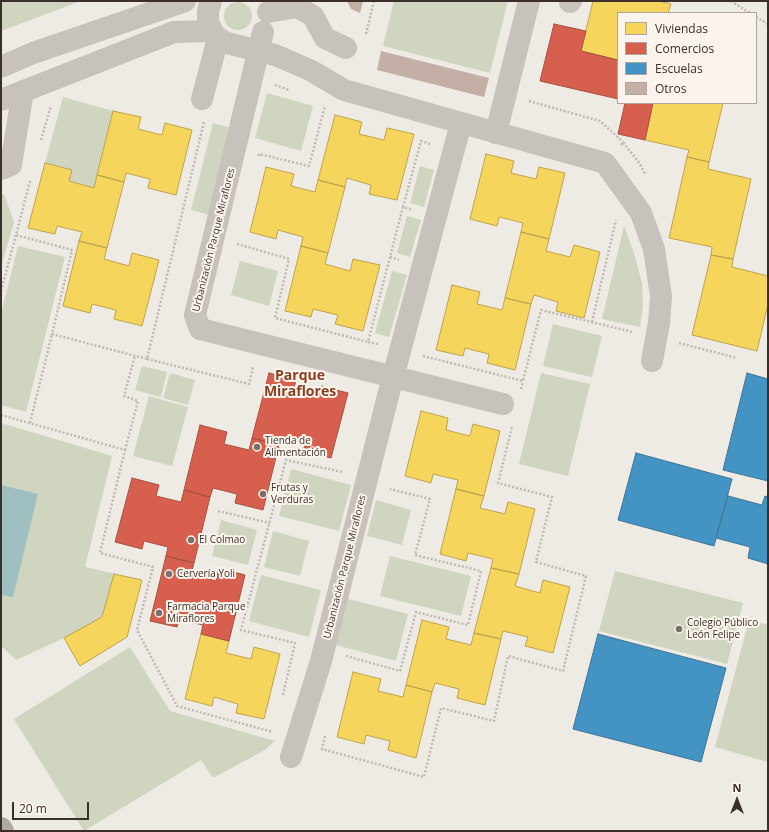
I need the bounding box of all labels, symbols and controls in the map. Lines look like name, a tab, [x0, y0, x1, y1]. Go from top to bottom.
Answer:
legend	[617, 12, 757, 104]
text: Viviendas	[655, 20, 708, 37]
text: Comercios	[655, 40, 714, 57]
text: Escuelas	[655, 60, 703, 77]
text: Otros	[655, 80, 686, 97]
street label: Urbanización Parque Miraflores	[190, 167, 238, 313]
district label: Parque Miraflores	[264, 368, 336, 400]
place label: Tienda de Alimentación	[265, 435, 326, 458]
marker: Tienda de Alimentación	[252, 442, 262, 452]
place label: Frutas y Verduras	[271, 482, 313, 506]
marker: Frutas y Verduras	[258, 489, 268, 499]
street label: Urbanización Parque Miraflores	[321, 494, 369, 640]
place label: El Colmao	[199, 534, 245, 546]
marker: El Colmao	[186, 535, 196, 545]
place label: Cervería Yoli	[177, 568, 235, 580]
marker: Cervería Yoli	[164, 569, 174, 579]
place label: Farmacia Parque Miraflores	[167, 601, 246, 624]
marker: Farmacia Parque Miraflores	[154, 608, 164, 618]
place label: Colegio Público León Felipe	[687, 617, 758, 640]
marker: Colegio Público León Felipe	[674, 624, 684, 634]
north arrow	[717, 780, 757, 820]
text: N	[733, 780, 741, 795]
scale bar	[14, 794, 91, 820]
text: 20 m	[19, 800, 47, 817]

